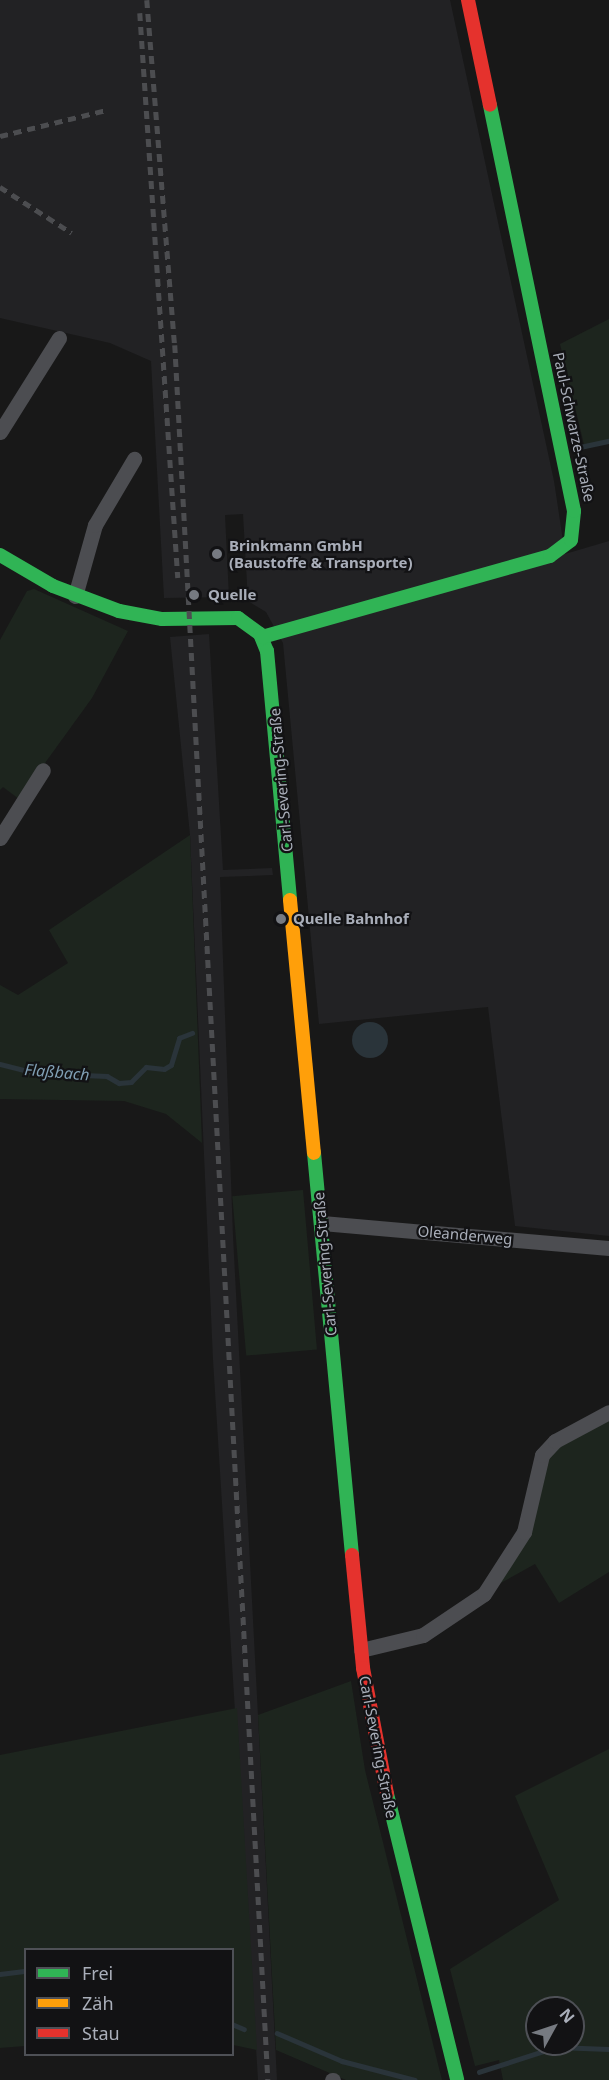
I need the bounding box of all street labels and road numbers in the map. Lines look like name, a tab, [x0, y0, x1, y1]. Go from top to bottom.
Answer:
street label: Paul-Schwarze-Straße	[549, 350, 599, 504]
street label: Carl-Severing-Straße	[266, 707, 296, 853]
street label: Carl-Severing-Straße	[310, 1191, 340, 1337]
street label: Oleanderweg	[417, 1222, 513, 1248]
street label: Carl-Severing-Straße	[355, 1674, 401, 1820]

